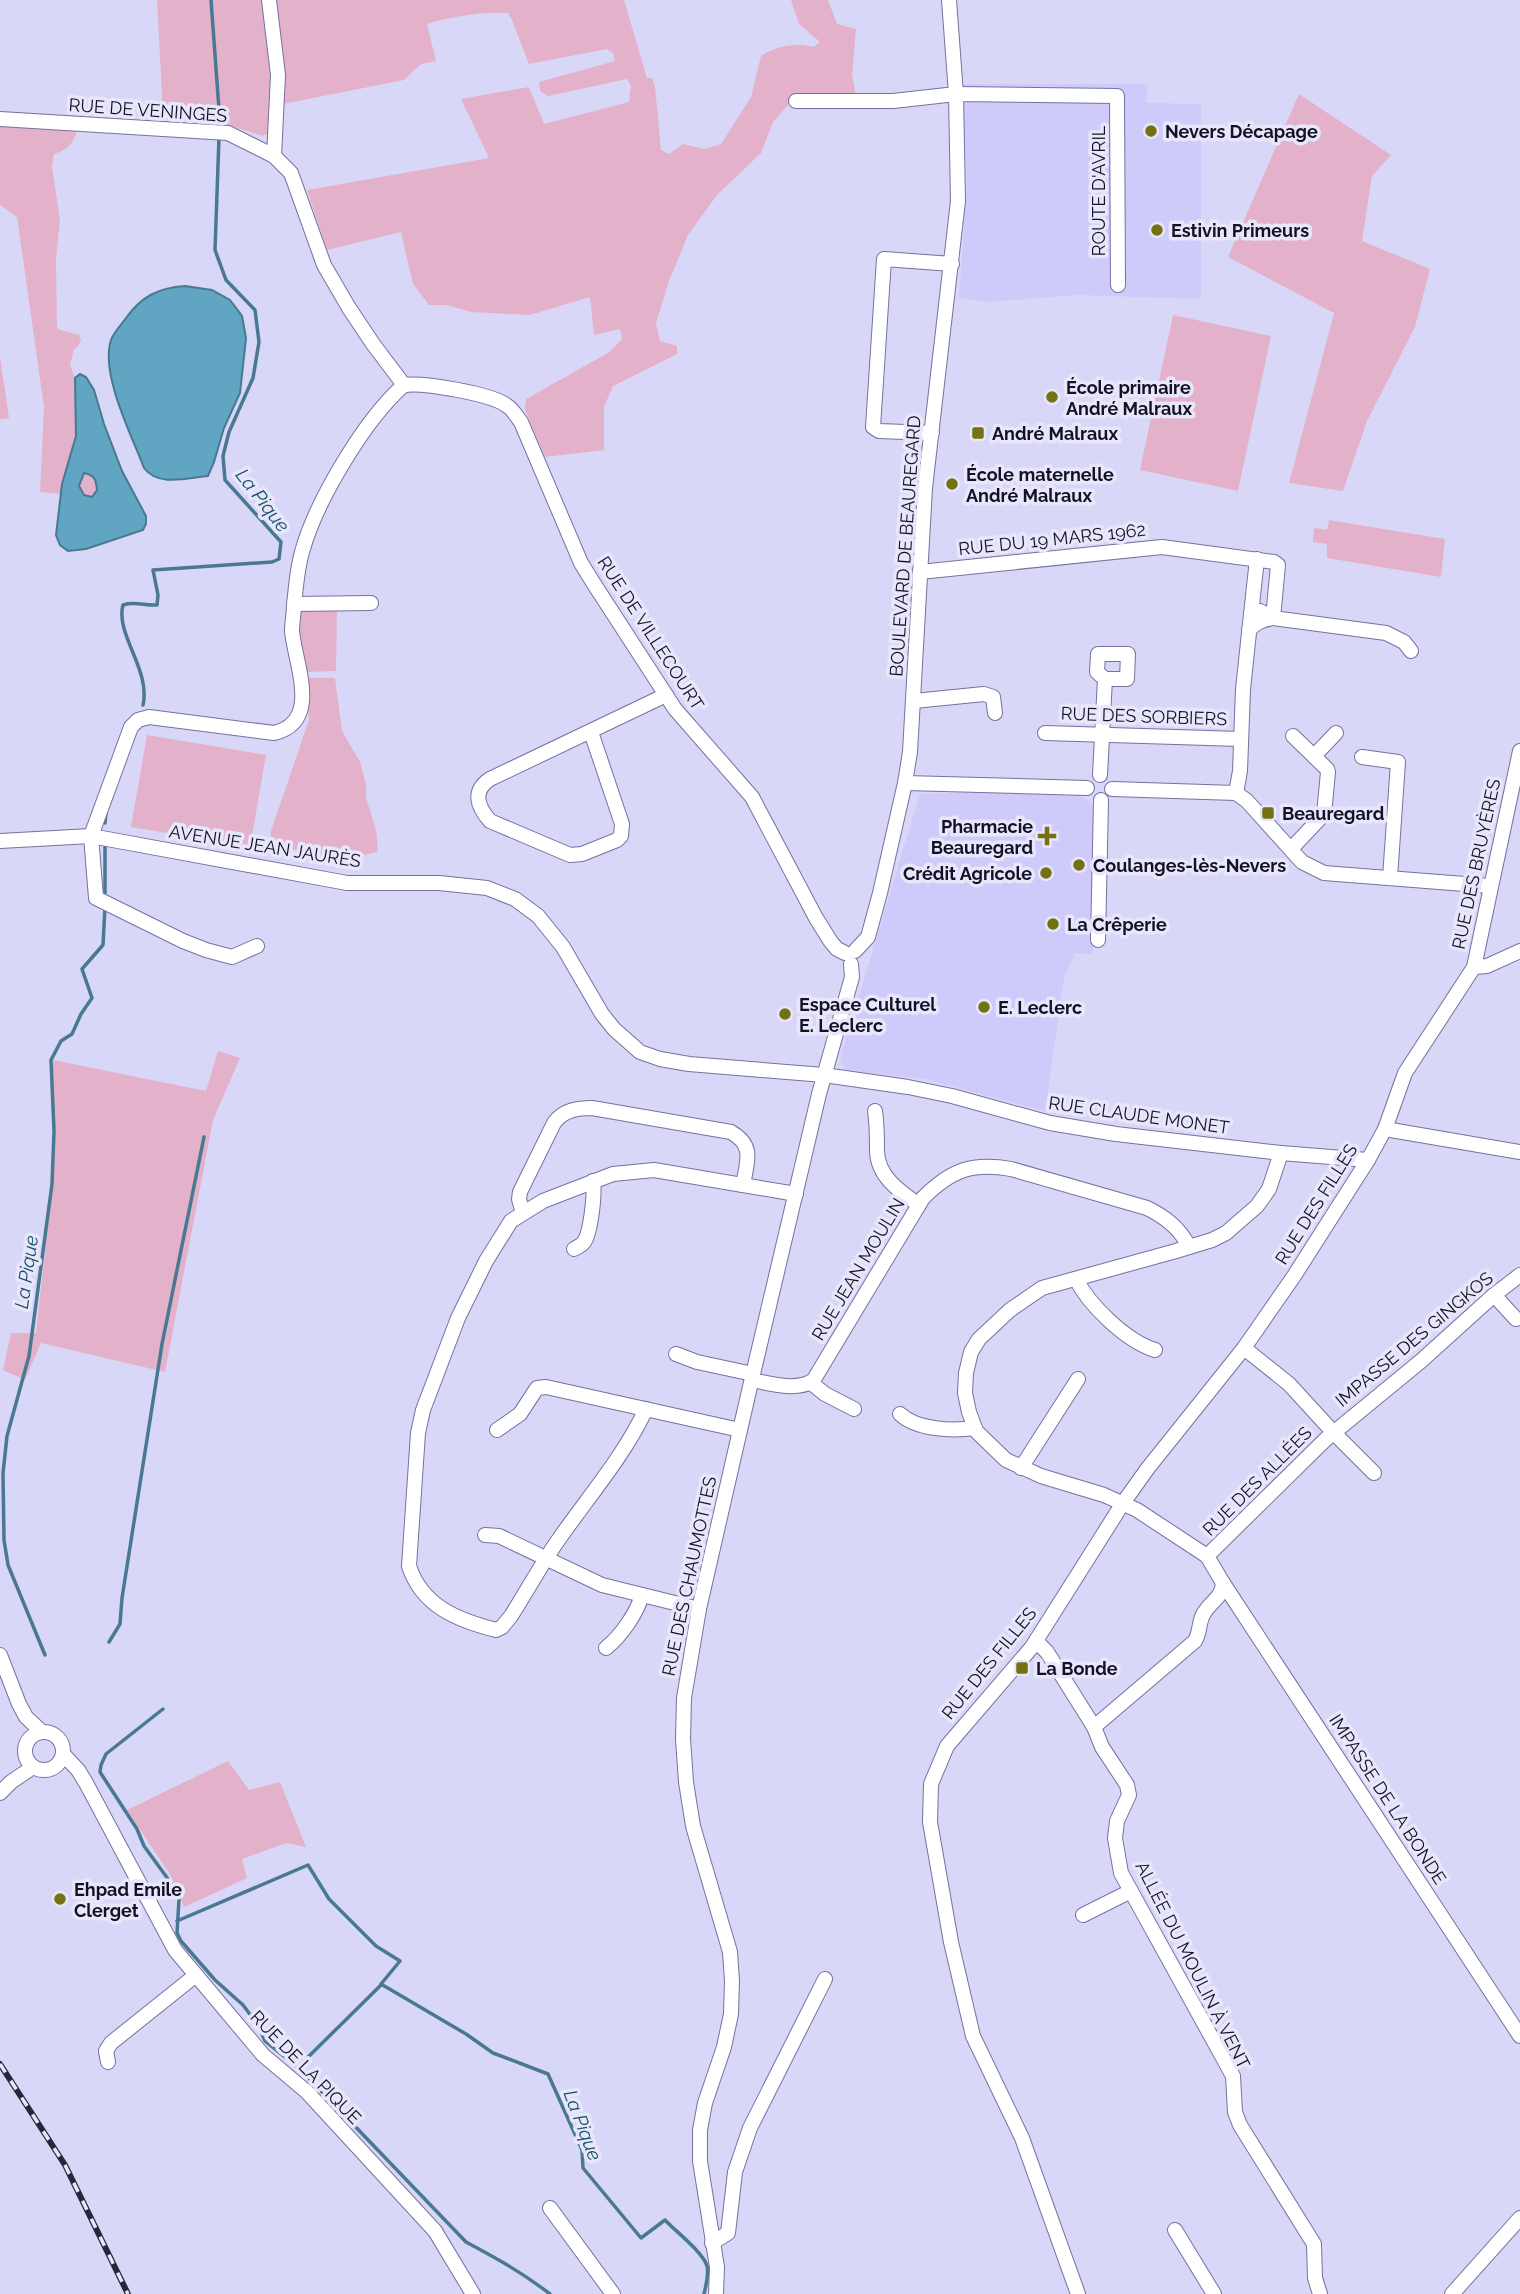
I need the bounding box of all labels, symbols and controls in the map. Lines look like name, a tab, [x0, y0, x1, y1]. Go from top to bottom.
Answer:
street label: RUE DE VENINGES	[68, 94, 228, 126]
place label: Nevers Décapage	[1165, 121, 1318, 142]
marker: Nevers Décapage	[1143, 123, 1159, 139]
street label: ROUTE D'AVRIL	[1088, 125, 1109, 256]
place label: Estivin Primeurs	[1171, 220, 1309, 241]
marker: Estivin Primeurs	[1149, 222, 1165, 238]
place label: École primaire André Malraux	[1066, 377, 1192, 419]
marker: École primaire André Malraux	[1044, 389, 1060, 405]
street label: BOULEVARD DE BEAUREGARD	[885, 415, 925, 677]
place label: André Malraux	[992, 423, 1118, 444]
marker: André Malraux	[970, 425, 986, 441]
water label: La Pique	[232, 464, 294, 536]
place label: École maternelle André Malraux	[966, 464, 1114, 506]
marker: École maternelle André Malraux	[944, 476, 960, 492]
street label: RUE DU 19 MARS 1962	[957, 519, 1147, 559]
street label: RUE DE VILLECOURT	[593, 552, 709, 714]
street label: RUE DES SORBIERS	[1060, 703, 1228, 729]
street label: RUE DES BRUYÈRES	[1447, 777, 1504, 951]
place label: Beauregard	[1282, 803, 1384, 824]
marker: Beauregard	[1260, 805, 1276, 821]
place label: Pharmacie Beauregard	[931, 816, 1033, 858]
street label: AVENUE JEAN JAURÈS	[168, 819, 363, 872]
marker: Pharmacie Beauregard	[1039, 828, 1055, 844]
place label: Coulanges-lès-Nevers	[1093, 855, 1286, 876]
marker: Coulanges-lès-Nevers	[1071, 857, 1087, 873]
place label: Crédit Agricole	[903, 863, 1032, 884]
marker: Crédit Agricole	[1038, 865, 1054, 881]
place label: La Crêperie	[1067, 914, 1167, 935]
marker: La Crêperie	[1045, 916, 1061, 932]
place label: Espace Culturel E. Leclerc	[799, 994, 936, 1036]
place label: E. Leclerc	[998, 997, 1082, 1018]
marker: E. Leclerc	[976, 999, 992, 1015]
marker: Espace Culturel E. Leclerc	[777, 1006, 793, 1022]
street label: RUE CLAUDE MONET	[1047, 1092, 1231, 1138]
street label: RUE DES FILLES	[1271, 1140, 1362, 1268]
street label: RUE JEAN MOULIN	[807, 1194, 909, 1344]
water label: La Pique	[10, 1234, 42, 1310]
street label: IMPASSE DES GINGKOS	[1331, 1267, 1497, 1411]
street label: RUE DES ALLÉES	[1197, 1421, 1316, 1540]
street label: RUE DES CHAUMOTTES	[658, 1474, 720, 1678]
street label: RUE DES FILLES	[937, 1603, 1041, 1723]
place label: La Bonde	[1036, 1658, 1118, 1679]
marker: La Bonde	[1014, 1660, 1030, 1676]
street label: IMPASSE DE LA BONDE	[1325, 1710, 1451, 1888]
street label: ALLÉE DU MOULIN À VENT	[1131, 1857, 1255, 2072]
place label: Ehpad Emile Clerget	[74, 1879, 182, 1921]
marker: Ehpad Emile Clerget	[52, 1891, 68, 1907]
street label: RUE DE LA PIQUE	[246, 2006, 366, 2128]
water label: La Pique	[559, 2087, 607, 2163]

